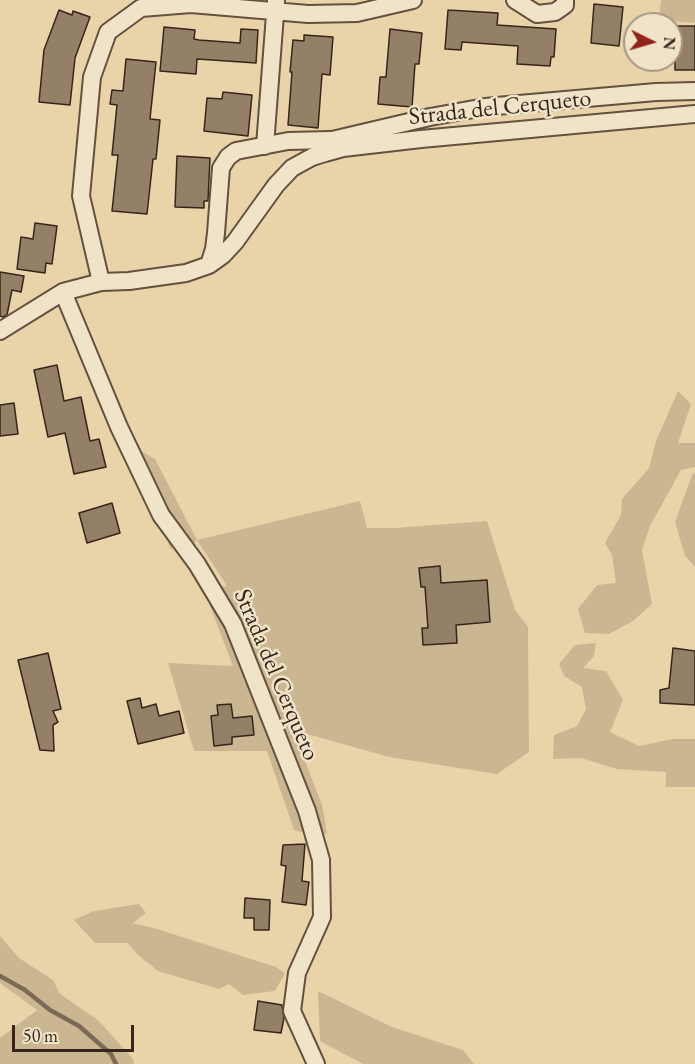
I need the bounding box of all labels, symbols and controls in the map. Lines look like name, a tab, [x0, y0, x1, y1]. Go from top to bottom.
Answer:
north arrow	[623, 12, 683, 72]
text: N	[658, 36, 680, 51]
street label: Strada del Cerqueto	[407, 84, 593, 132]
street label: Strada del Cerqueto	[227, 585, 325, 765]
scale bar	[15, 1013, 136, 1051]
text: 50 m	[23, 1024, 58, 1047]

